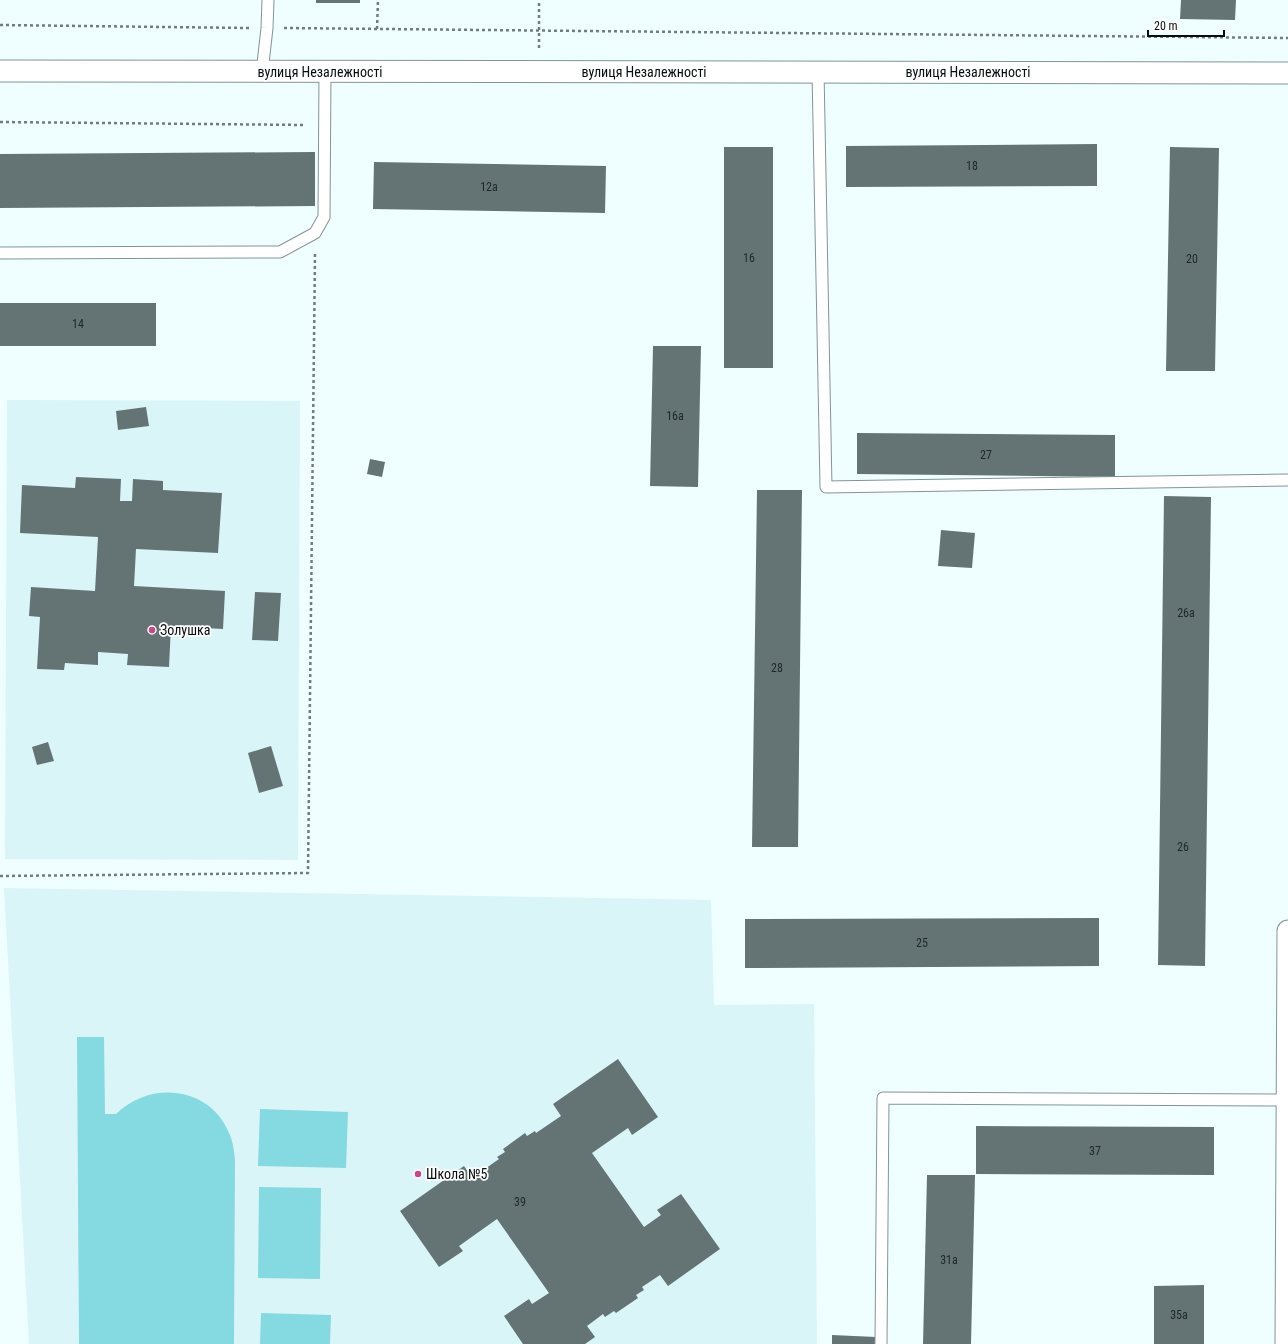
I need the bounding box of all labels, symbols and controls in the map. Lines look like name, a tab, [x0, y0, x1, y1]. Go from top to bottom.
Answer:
scale bar	[1148, 12, 1224, 38]
text: 20 m	[1154, 19, 1178, 33]
street label: вулиця Незалежності	[257, 64, 383, 80]
street label: вулиця Незалежності	[581, 64, 707, 80]
street label: вулиця Незалежності	[905, 64, 1031, 80]
house number: 18	[966, 159, 978, 173]
house number: 12а	[480, 180, 498, 194]
house number: 16	[743, 251, 755, 265]
house number: 20	[1186, 252, 1198, 266]
house number: 14	[72, 317, 84, 331]
house number: 16а	[666, 409, 684, 423]
house number: 27	[980, 448, 992, 462]
house number: 26а	[1177, 606, 1195, 620]
place label: Золушка	[160, 622, 210, 638]
marker: Золушка	[147, 625, 157, 635]
house number: 28	[771, 661, 783, 675]
house number: 26	[1177, 840, 1189, 854]
house number: 25	[916, 936, 928, 950]
house number: 37	[1089, 1144, 1101, 1158]
place label: Школа №5	[426, 1166, 487, 1182]
marker: Школа №5	[413, 1169, 423, 1179]
house number: 39	[514, 1195, 526, 1209]
house number: 31а	[940, 1253, 958, 1267]
house number: 35а	[1170, 1308, 1188, 1322]

